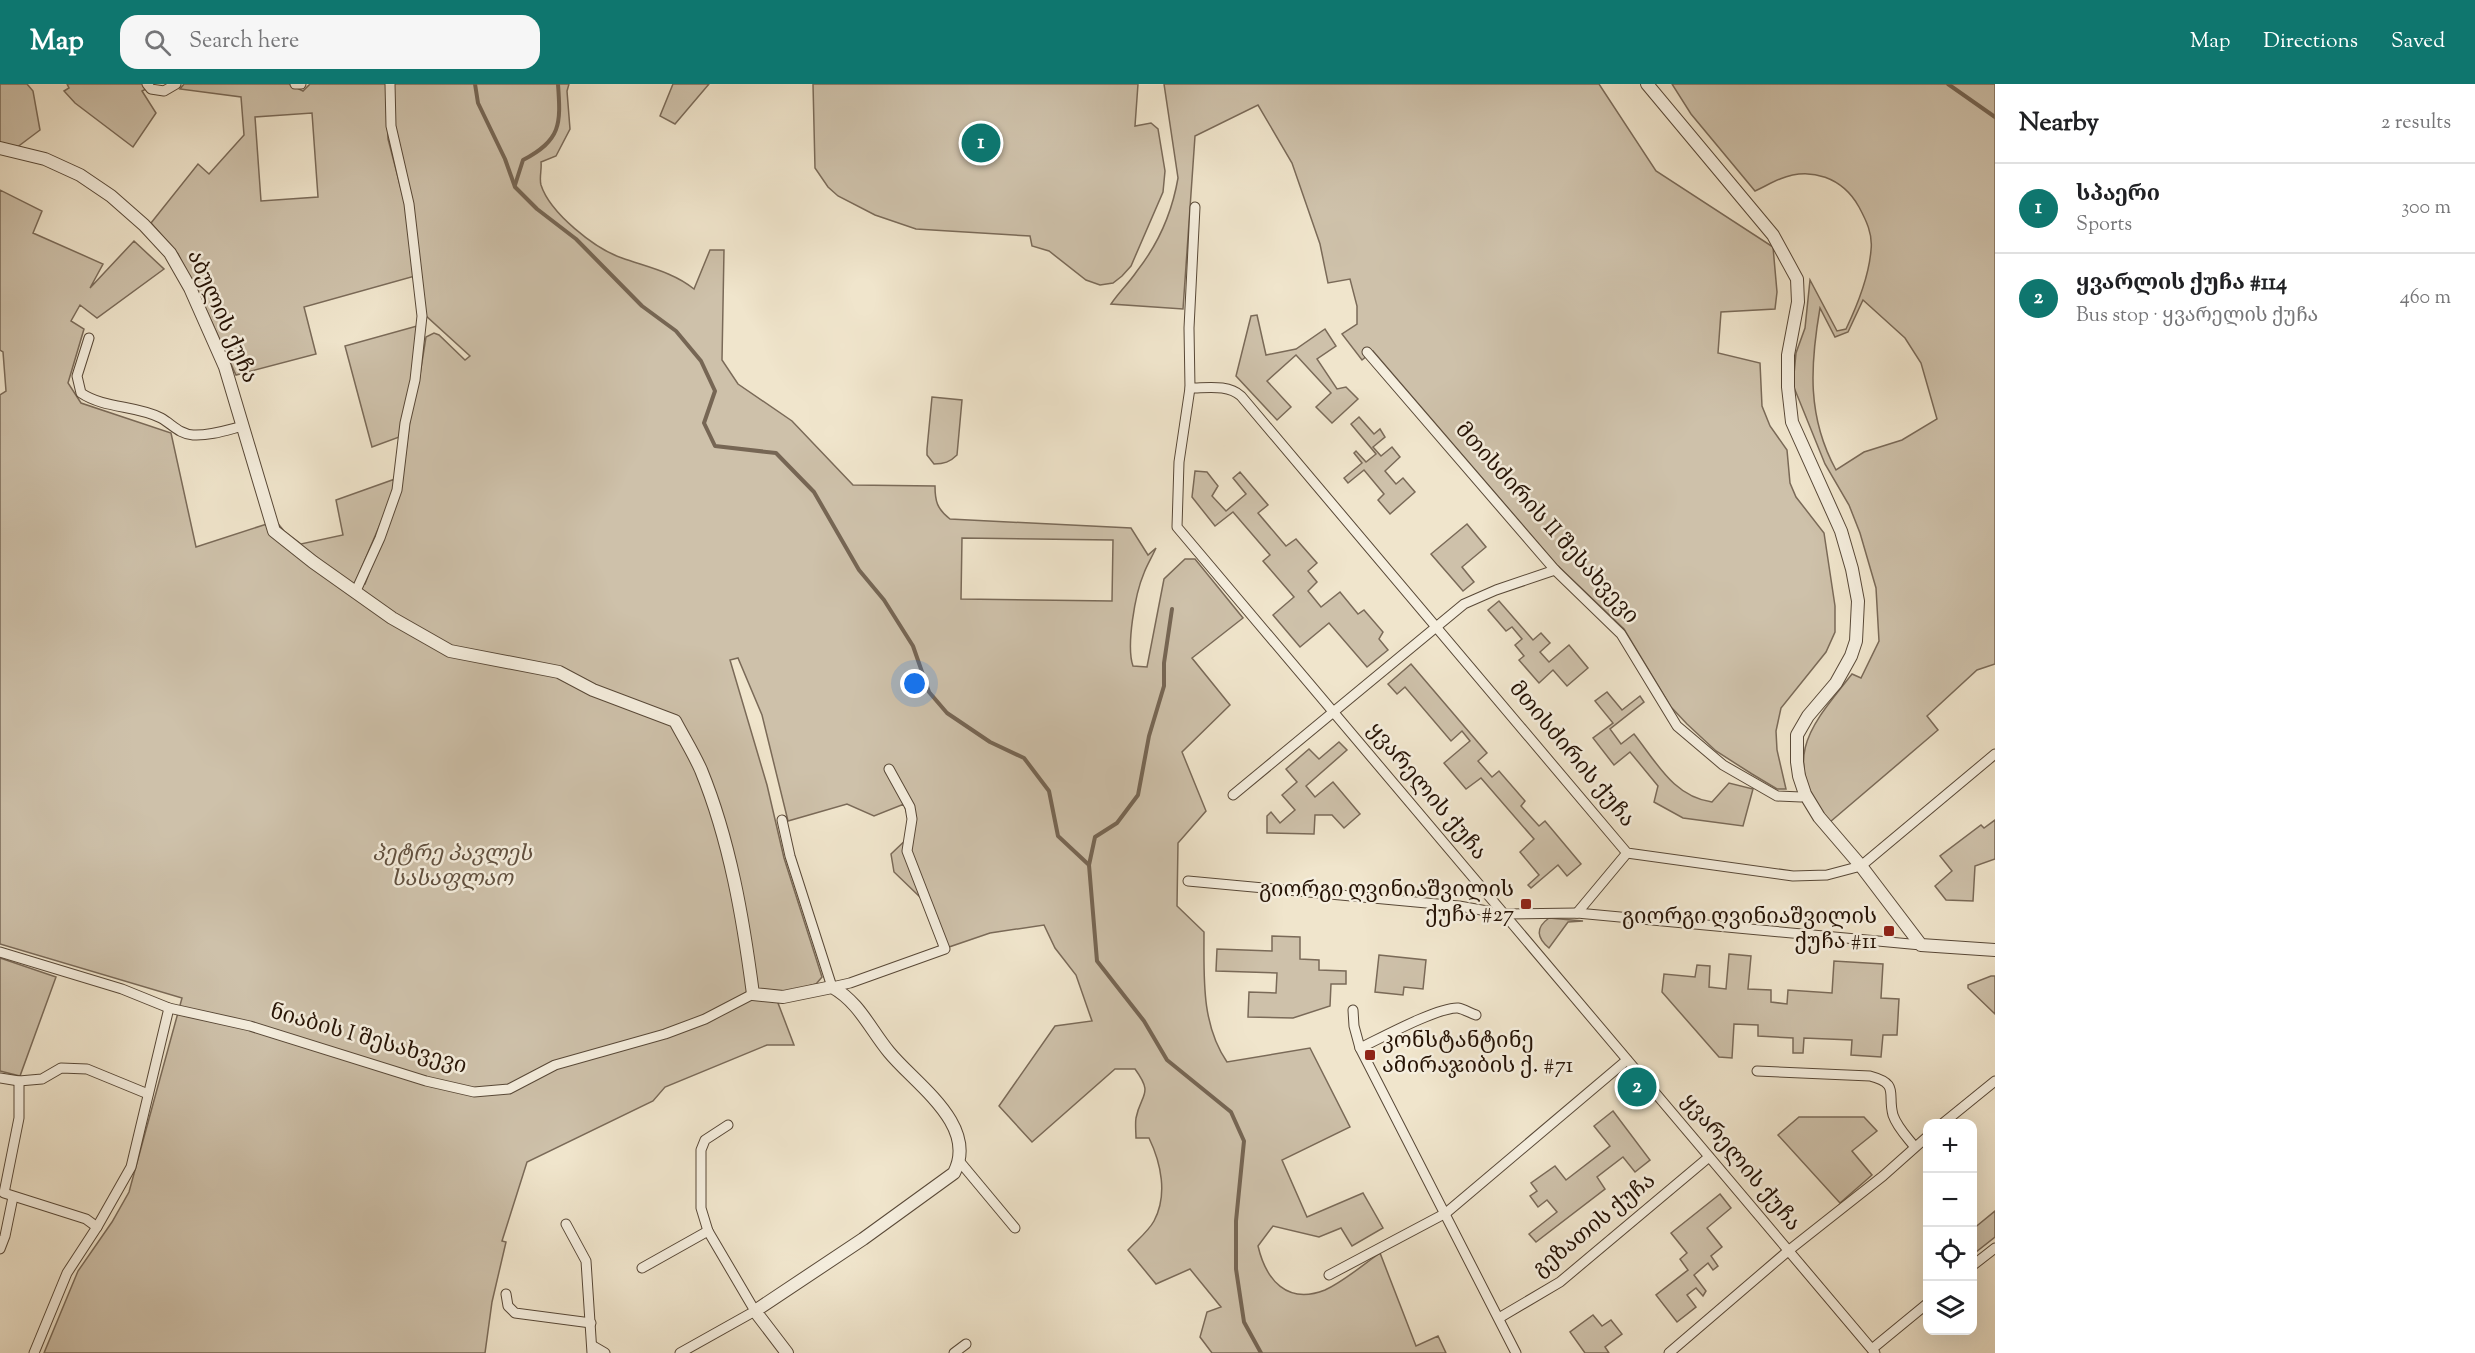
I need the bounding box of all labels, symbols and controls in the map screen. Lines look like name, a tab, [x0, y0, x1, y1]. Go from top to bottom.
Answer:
search box	[120, 15, 540, 69]
text: Map	[30, 22, 84, 62]
icon: search	[141, 26, 174, 59]
text: Search here	[189, 26, 299, 58]
text: Map	[2190, 27, 2230, 57]
text: Directions	[2263, 27, 2358, 57]
text: Saved	[2391, 27, 2445, 57]
text: Nearby	[2019, 105, 2099, 142]
text: 2 results	[2381, 109, 2451, 138]
pin: 1	[962, 120, 1000, 166]
text: სპაერი	[2076, 179, 2160, 211]
text: 1	[2035, 194, 2042, 223]
text: 300 m	[2401, 194, 2451, 223]
text: Sports	[2076, 211, 2132, 240]
street label: აბულის ქუჩა	[177, 245, 265, 389]
text: ყვარლის ქუჩა #114	[2076, 268, 2287, 300]
text: 2	[2034, 284, 2043, 313]
text: 460 m	[2400, 284, 2451, 313]
text: Bus stop · ყვარელის ქუჩა	[2076, 302, 2318, 331]
street label: მთისძირის II შესახვევი	[1447, 416, 1645, 632]
your location	[900, 669, 929, 698]
street label: მთისძირის ქუჩა	[1500, 675, 1642, 835]
street label: ყვარელის ქუჩა	[1359, 716, 1493, 868]
park label: პეტრე პავლეს სასაფლაო	[372, 839, 532, 896]
place label: გიორგი ღვინიაშვილის ქუჩა #27	[1259, 875, 1514, 932]
marker: გიორგი ღვინიაშვილის ქუჩა #27	[1519, 897, 1533, 911]
place label: გიორგი ღვინიაშვილის ქუჩა #11	[1622, 902, 1878, 959]
marker: გიორგი ღვინიაშვილის ქუჩა #11	[1882, 924, 1896, 938]
street label: ნიაბის I შესახვევი	[266, 997, 470, 1083]
place label: კონსტანტინე ამირაჯიბის ქ. #71	[1382, 1026, 1574, 1083]
marker: კონსტანტინე ამირაჯიბის ქ. #71	[1363, 1048, 1377, 1062]
pin: 2	[1618, 1064, 1656, 1110]
street label: ყვარელის ქუჩა	[1673, 1087, 1807, 1239]
map controls	[1923, 1119, 1977, 1335]
button: +	[1923, 1119, 1977, 1173]
street label: გეზათის ქუჩა	[1527, 1166, 1663, 1286]
button: −	[1923, 1173, 1977, 1227]
button: locate	[1923, 1227, 1977, 1281]
button: layers	[1923, 1281, 1977, 1335]

